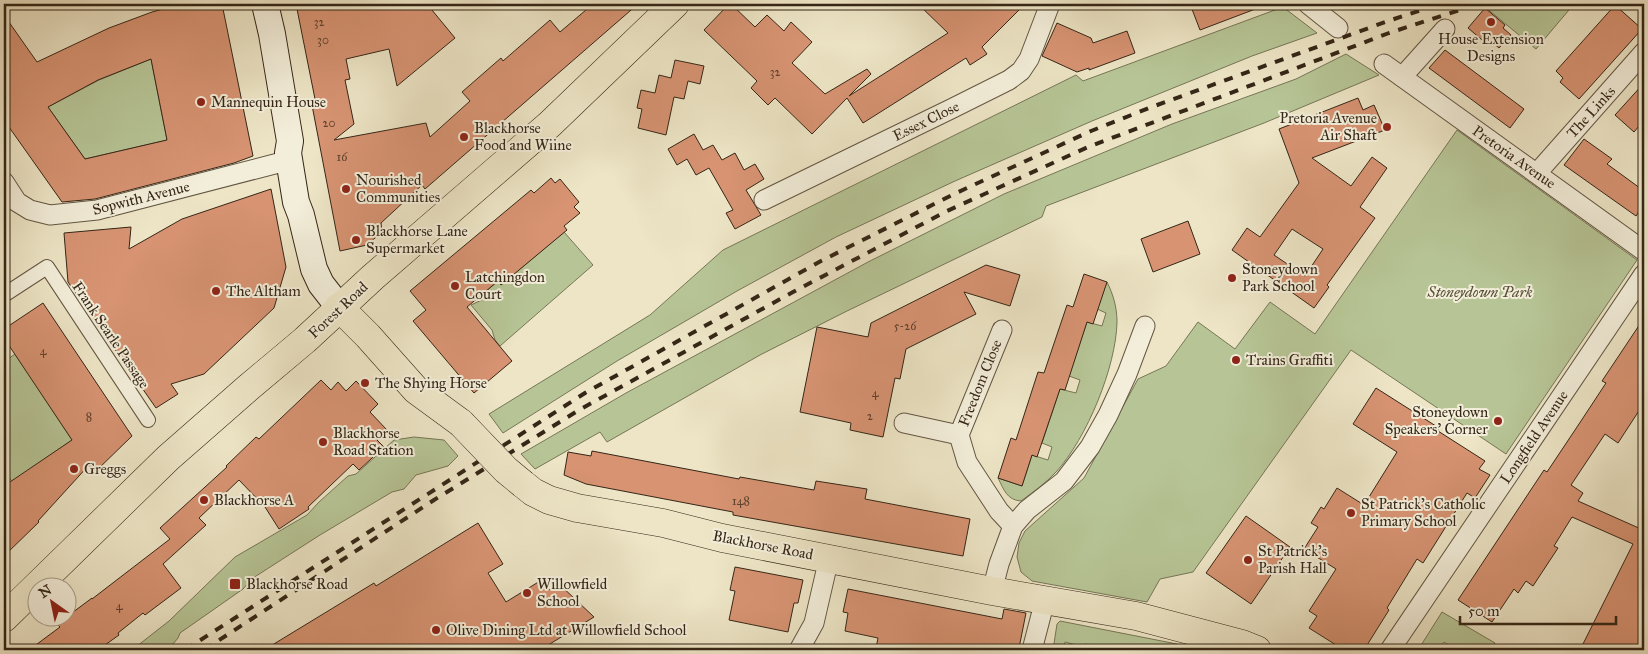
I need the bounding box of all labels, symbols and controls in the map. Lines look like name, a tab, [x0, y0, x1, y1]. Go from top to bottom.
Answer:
house number: 32	[314, 15, 324, 29]
marker: House Extension Designs	[1485, 16, 1497, 28]
place label: House Extension Designs	[1438, 30, 1544, 65]
house number: 30	[317, 33, 329, 47]
house number: 32	[770, 65, 780, 79]
street label: The Links	[1563, 82, 1619, 142]
place label: Mannequin House	[211, 93, 326, 112]
marker: Mannequin House	[195, 96, 207, 108]
street label: Essex Close	[890, 97, 962, 145]
place label: Pretoria Avenue Air Shaft	[1279, 109, 1378, 144]
house number: 20	[323, 116, 335, 130]
place label: Blackhorse Food and Wiine	[474, 119, 572, 154]
marker: Pretoria Avenue Air Shaft	[1381, 121, 1393, 133]
street label: Pretoria Avenue	[1469, 122, 1559, 192]
marker: Blackhorse Food and Wiine	[458, 131, 470, 143]
house number: 16	[337, 150, 348, 164]
place label: Nourished Communities	[356, 171, 440, 206]
street label: Sopwith Avenue	[91, 177, 191, 219]
marker: Nourished Communities	[340, 183, 352, 195]
place label: Blackhorse Lane Supermarket	[366, 222, 468, 257]
marker: Blackhorse Lane Supermarket	[350, 234, 362, 246]
place label: Stoneydown Park School	[1242, 260, 1318, 295]
place label: Latchingdon Court	[465, 268, 545, 303]
marker: Stoneydown Park School	[1226, 272, 1238, 284]
street label: Frank Searle Passage	[69, 278, 153, 392]
street label: Forest Road	[304, 278, 372, 342]
marker: Latchingdon Court	[449, 280, 461, 292]
place label: The Altham	[226, 282, 301, 300]
park label: Stoneydown Park	[1427, 283, 1533, 301]
marker: The Altham	[210, 285, 222, 297]
house number: 5-26	[894, 319, 917, 333]
street label: Freedom Close	[954, 337, 1006, 429]
house number: 4	[40, 344, 47, 358]
place label: Trains Graffiti	[1246, 351, 1333, 369]
marker: Trains Graffiti	[1230, 354, 1242, 366]
place label: The Shying Horse	[375, 374, 487, 392]
marker: The Shying Horse	[359, 377, 371, 389]
house number: 4	[872, 386, 879, 400]
street label: Longfield Avenue	[1496, 387, 1572, 487]
place label: Stoneydown Speakers' Corner	[1385, 403, 1488, 438]
house number: 2	[867, 409, 873, 423]
house number: 8	[86, 410, 92, 424]
marker: Stoneydown Speakers' Corner	[1492, 415, 1504, 427]
place label: Blackhorse Road Station	[333, 424, 414, 459]
marker: Blackhorse Road Station	[317, 436, 329, 448]
place label: Greggs	[84, 460, 126, 478]
marker: Greggs	[68, 463, 80, 475]
place label: Blackhorse A	[214, 491, 294, 509]
marker: Blackhorse A	[198, 494, 210, 506]
house number: 148	[732, 494, 750, 508]
place label: St Patrick's Catholic Primary School	[1361, 495, 1486, 530]
marker: St Patrick's Catholic Primary School	[1345, 507, 1357, 519]
street label: Blackhorse Road	[711, 526, 815, 564]
place label: St Patrick's Parish Hall	[1258, 542, 1328, 577]
marker: St Patrick's Parish Hall	[1242, 554, 1254, 566]
place label: Blackhorse Road	[246, 575, 349, 593]
place label: Willowfield School	[537, 575, 608, 610]
north arrow	[28, 576, 78, 626]
marker: Blackhorse Road	[228, 577, 242, 591]
text: N	[36, 581, 55, 602]
marker: Willowfield School	[521, 587, 533, 599]
scale bar	[1460, 594, 1617, 626]
house number: 4	[116, 599, 123, 613]
text: 50 m	[1468, 602, 1500, 620]
place label: Olive Dining Ltd at Willowfield School	[446, 621, 688, 639]
marker: Olive Dining Ltd at Willowfield School	[430, 624, 442, 636]

